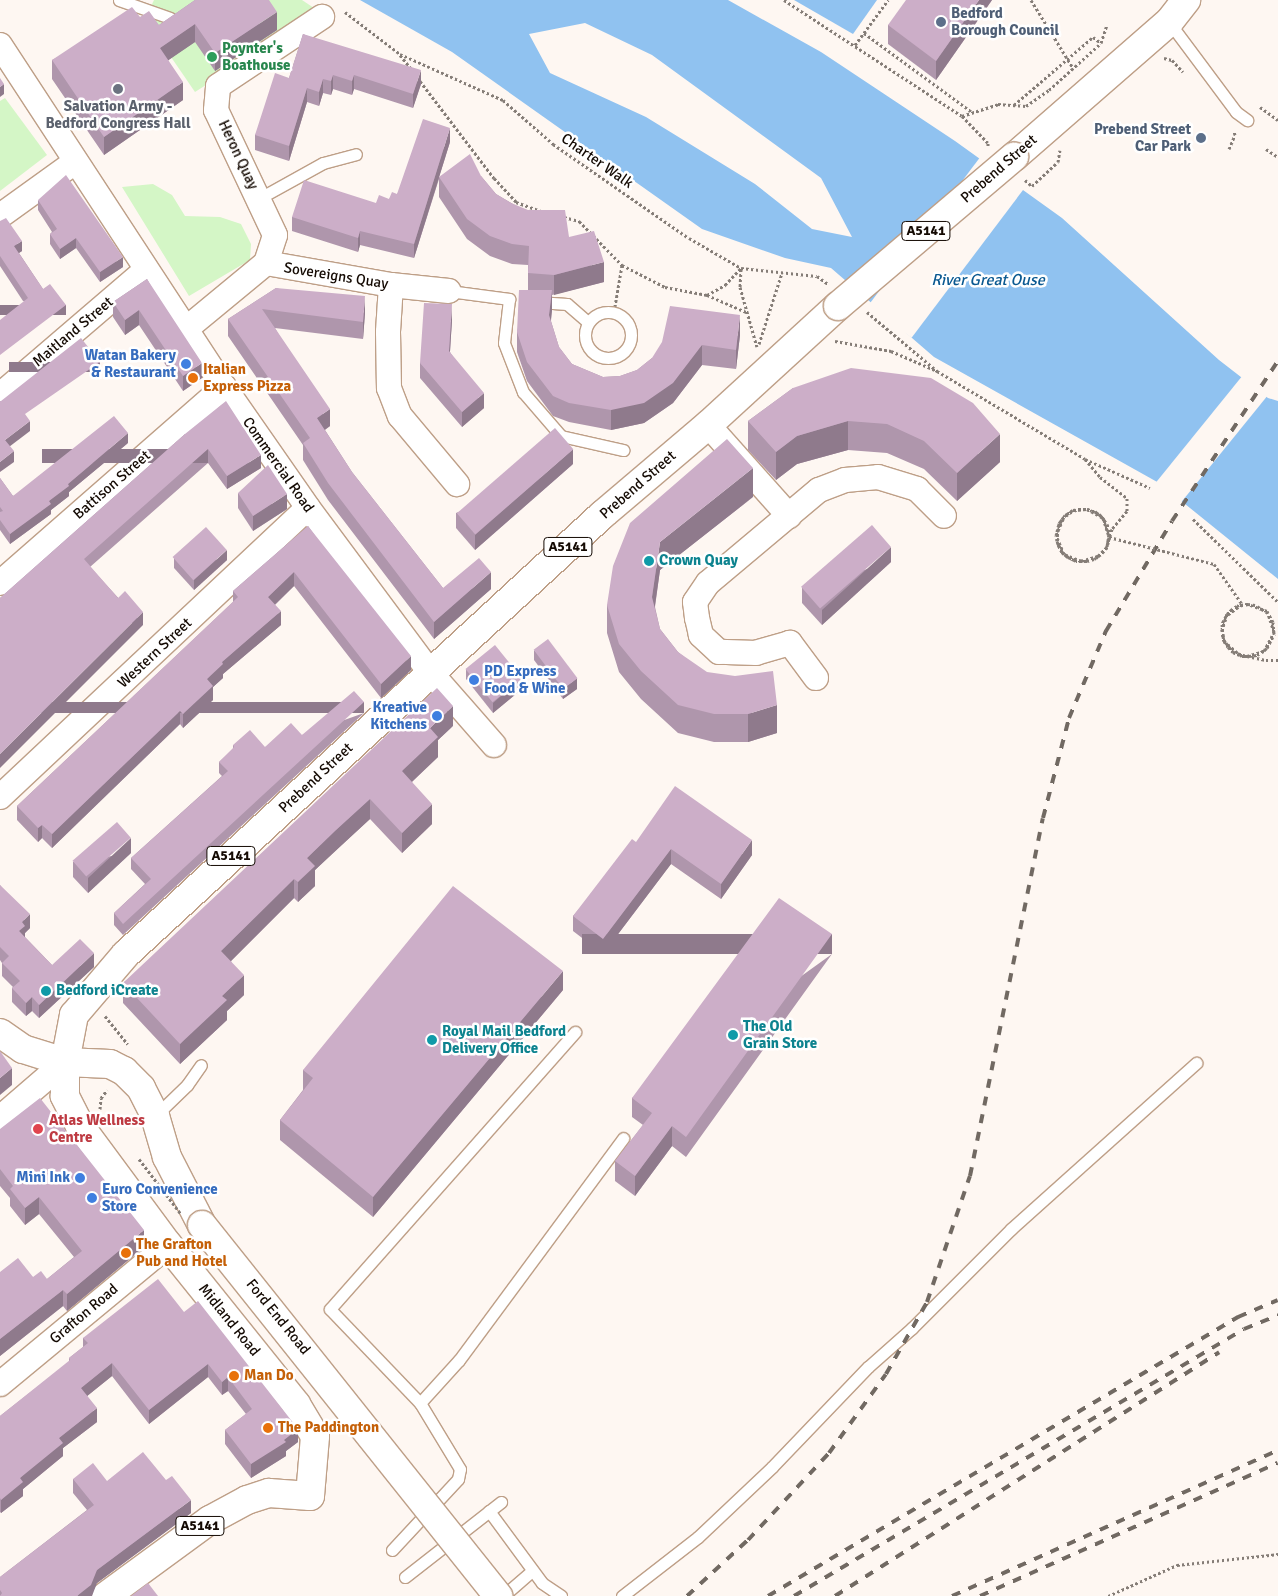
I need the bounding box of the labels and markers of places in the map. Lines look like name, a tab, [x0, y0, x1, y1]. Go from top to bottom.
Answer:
place label: Bedford Borough Council	[951, 4, 1059, 39]
marker: Bedford Borough Council	[935, 16, 947, 28]
place label: Poynter's Boathouse	[222, 39, 291, 74]
marker: Poynter's Boathouse	[206, 51, 218, 63]
marker: Salvation Army - Bedford Congress Hall	[112, 83, 124, 95]
place label: Salvation Army - Bedford Congress Hall	[45, 97, 191, 132]
place label: Prebend Street Car Park	[1094, 120, 1191, 155]
marker: Prebend Street Car Park	[1195, 132, 1207, 144]
place label: Watan Bakery & Restaurant	[85, 346, 176, 381]
marker: Watan Bakery & Restaurant	[180, 358, 192, 370]
place label: Italian Express Pizza	[203, 360, 291, 395]
marker: Italian Express Pizza	[187, 372, 199, 384]
place label: Crown Quay	[659, 552, 738, 570]
marker: Crown Quay	[643, 555, 655, 567]
place label: PD Express Food & Wine	[484, 662, 565, 697]
marker: PD Express Food & Wine	[468, 674, 480, 686]
place label: Kreative Kitchens	[370, 698, 427, 733]
marker: Kreative Kitchens	[431, 710, 443, 722]
place label: Bedford iCreate	[56, 982, 158, 1000]
marker: Bedford iCreate	[40, 985, 52, 997]
place label: The Old Grain Store	[743, 1017, 817, 1052]
place label: Royal Mail Bedford Delivery Office	[442, 1022, 566, 1057]
marker: The Old Grain Store	[727, 1029, 739, 1041]
marker: Royal Mail Bedford Delivery Office	[426, 1034, 438, 1046]
place label: Atlas Wellness Centre	[49, 1111, 145, 1146]
marker: Atlas Wellness Centre	[31, 1122, 45, 1136]
place label: Mini Ink	[16, 1169, 70, 1187]
marker: Mini Ink	[74, 1172, 86, 1184]
place label: Euro Convenience Store	[102, 1180, 218, 1215]
marker: Euro Convenience Store	[86, 1192, 98, 1204]
place label: The Grafton Pub and Hotel	[136, 1235, 227, 1270]
marker: The Grafton Pub and Hotel	[120, 1247, 132, 1259]
place label: Man Do	[244, 1367, 294, 1385]
marker: Man Do	[228, 1370, 240, 1382]
place label: The Paddington	[278, 1419, 379, 1437]
marker: The Paddington	[262, 1422, 274, 1434]

